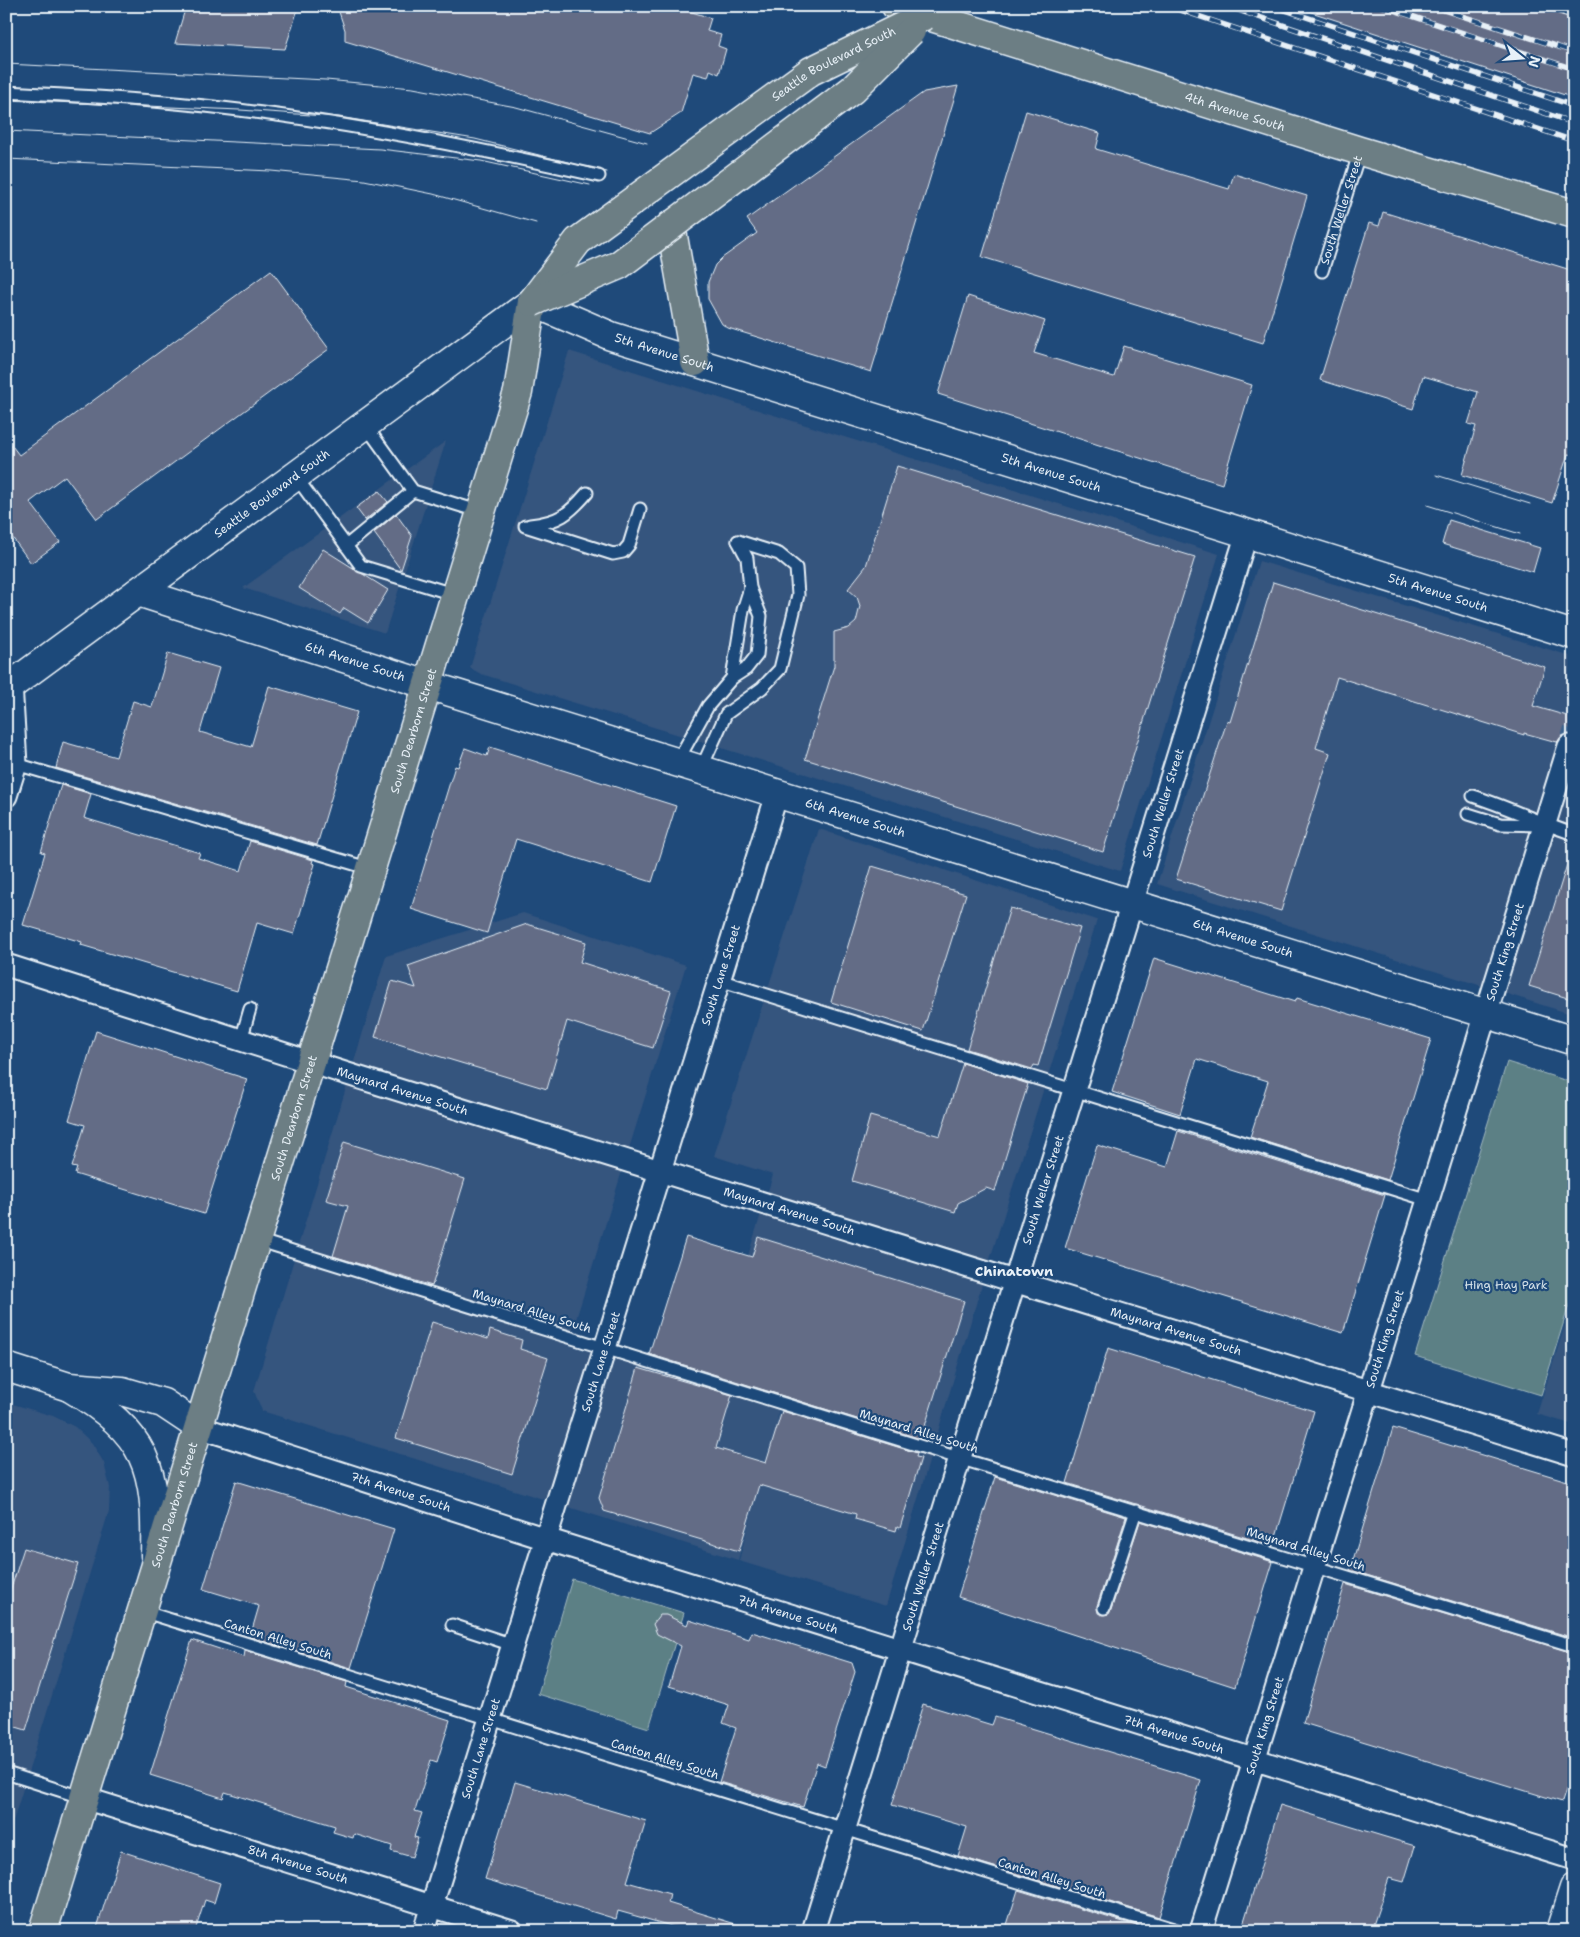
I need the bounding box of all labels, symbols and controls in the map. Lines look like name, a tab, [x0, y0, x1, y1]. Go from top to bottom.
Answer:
street label: Seattle Boulevard South	[768, 23, 898, 105]
north arrow	[1498, 32, 1548, 82]
text: N	[1524, 54, 1545, 70]
street label: 4th Avenue South	[1182, 89, 1287, 135]
street label: South Weller Street	[1317, 153, 1366, 267]
street label: 5th Avenue South	[613, 330, 716, 376]
street label: Seattle Boulevard South	[211, 445, 333, 541]
street label: 5th Avenue South	[999, 450, 1103, 496]
street label: 5th Avenue South	[1386, 570, 1490, 616]
street label: 6th Avenue South	[303, 638, 407, 685]
street label: South Dearborn Street	[387, 666, 440, 796]
street label: South Weller Street	[1139, 746, 1188, 860]
street label: 6th Avenue South	[803, 795, 908, 841]
street label: South King Street	[1482, 901, 1528, 1003]
street label: 6th Avenue South	[1191, 915, 1295, 961]
street label: South Lane Street	[698, 923, 744, 1027]
street label: South Dearborn Street	[267, 1053, 321, 1183]
street label: Maynard Avenue South	[335, 1063, 470, 1119]
street label: South Weller Street	[1019, 1133, 1068, 1247]
street label: Maynard Avenue South	[721, 1183, 857, 1239]
district label: Chinatown	[975, 1262, 1053, 1280]
park label: Hing Hay Park	[1464, 1277, 1548, 1293]
street label: Maynard Alley South	[470, 1285, 594, 1337]
street label: South King Street	[1362, 1288, 1408, 1390]
street label: Maynard Avenue South	[1108, 1303, 1244, 1359]
street label: South Lane Street	[578, 1309, 624, 1414]
street label: Maynard Alley South	[857, 1405, 981, 1457]
street label: South Dearborn Street	[148, 1440, 201, 1570]
street label: 7th Avenue South	[349, 1468, 453, 1516]
street label: South Weller Street	[898, 1520, 948, 1633]
street label: Maynard Alley South	[1244, 1523, 1368, 1575]
street label: 7th Avenue South	[736, 1591, 840, 1637]
street label: Canton Alley South	[222, 1615, 334, 1663]
street label: South King Street	[1242, 1674, 1288, 1777]
street label: South Lane Street	[457, 1696, 504, 1801]
street label: 7th Avenue South	[1121, 1711, 1226, 1758]
street label: Canton Alley South	[609, 1735, 721, 1783]
street label: 8th Avenue South	[246, 1841, 350, 1888]
street label: Canton Alley South	[996, 1854, 1108, 1902]

